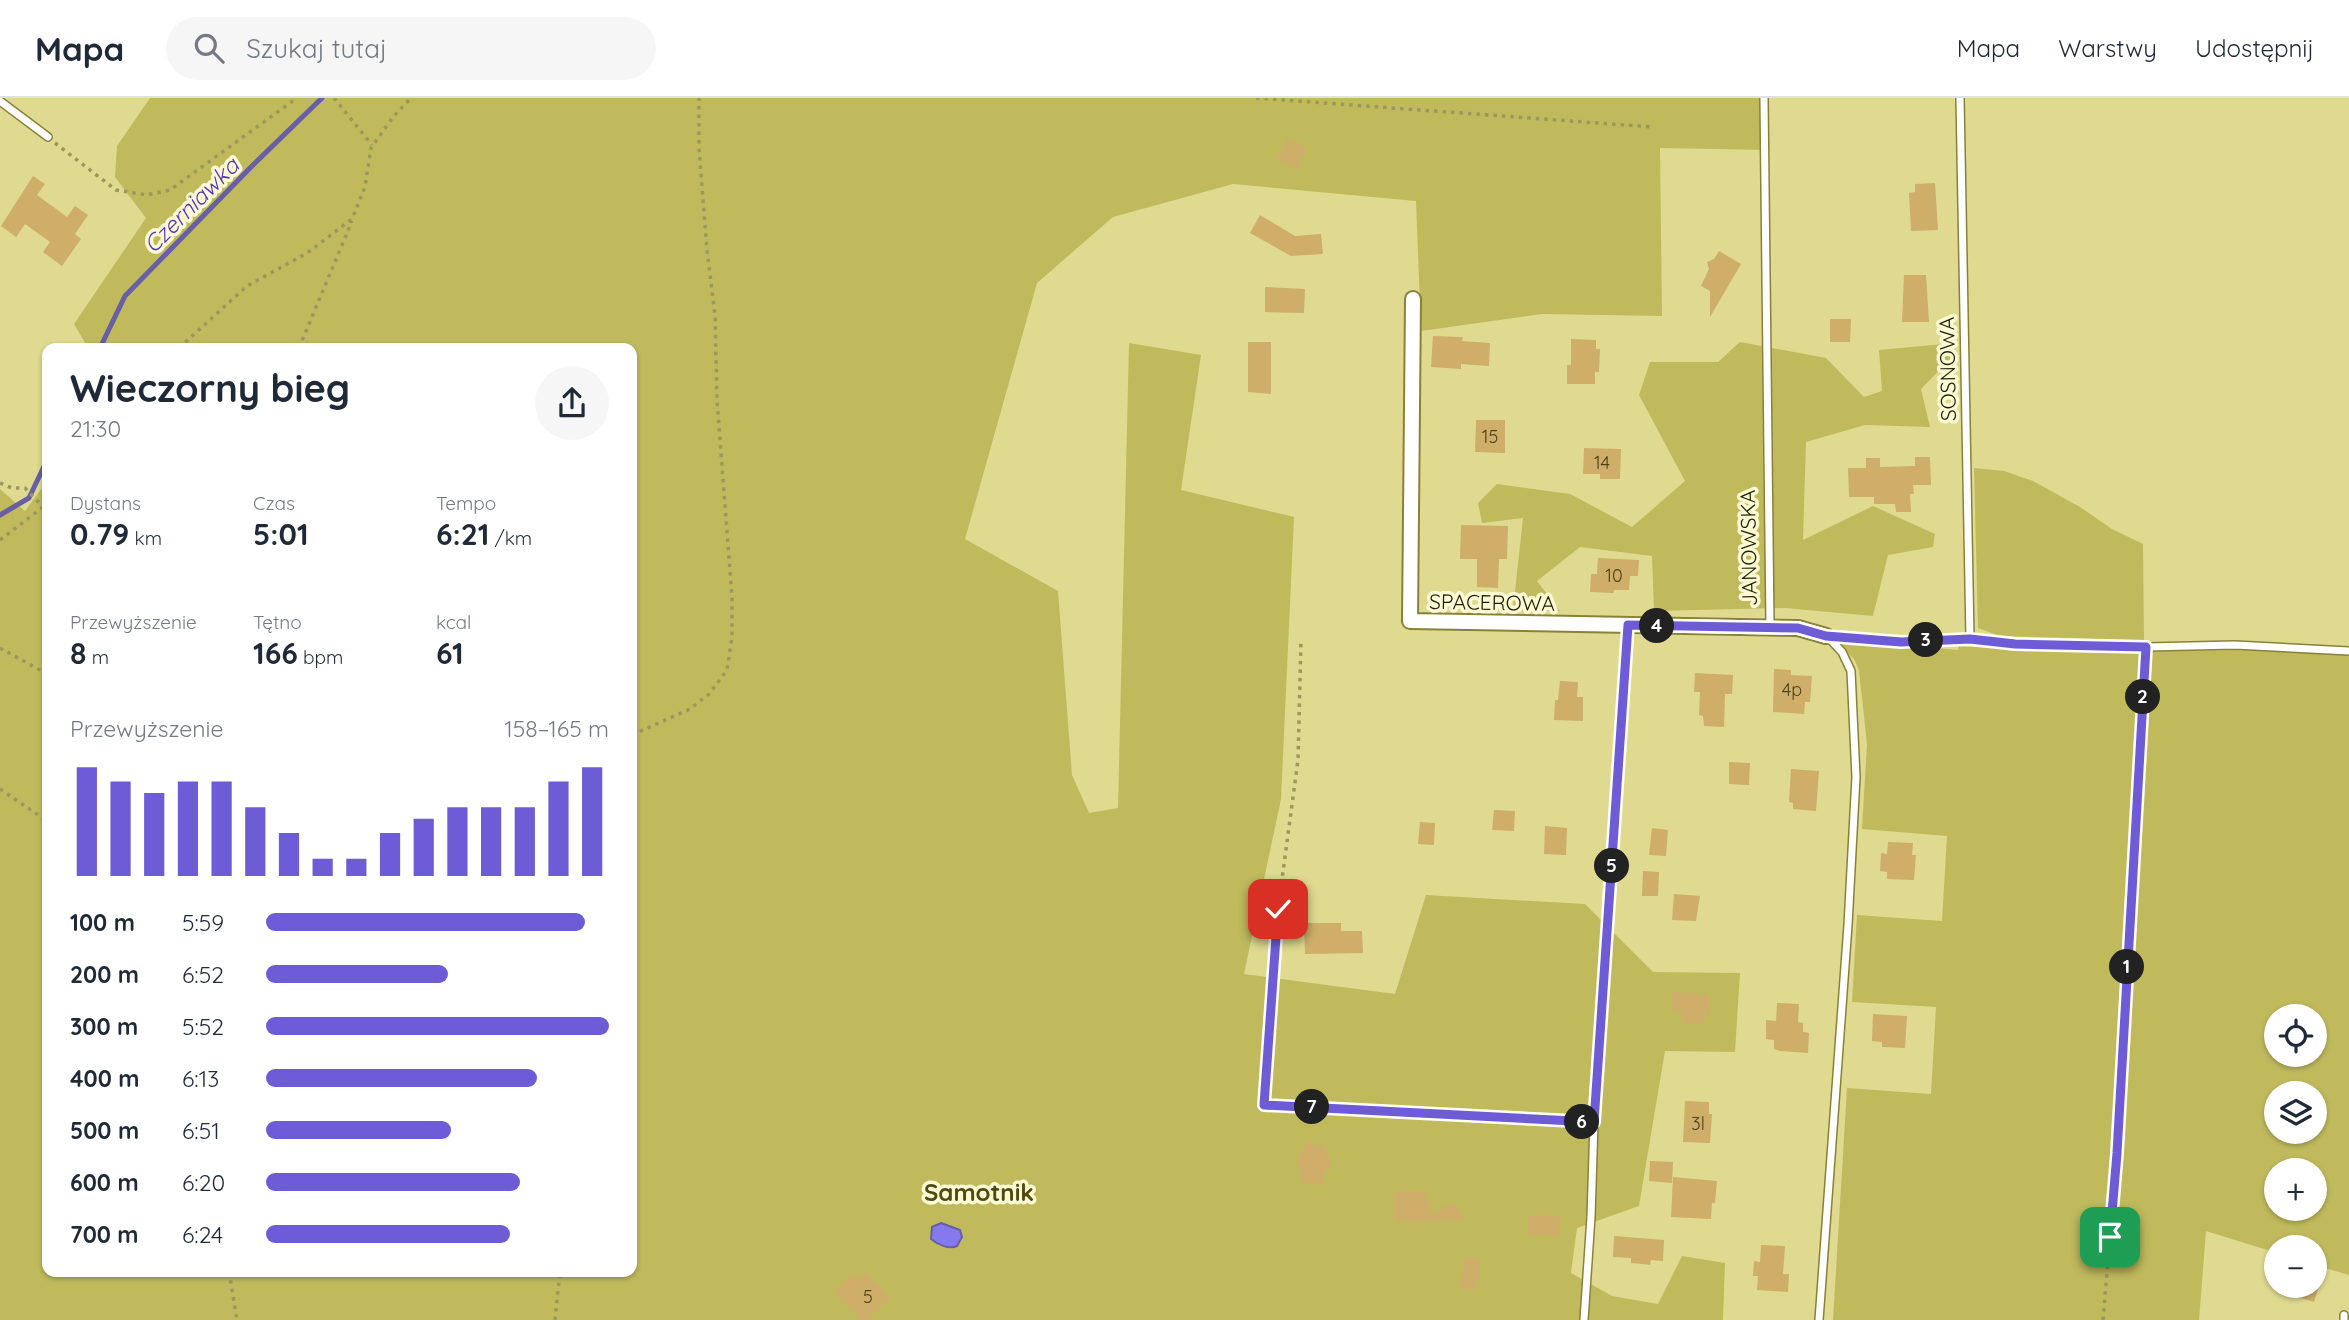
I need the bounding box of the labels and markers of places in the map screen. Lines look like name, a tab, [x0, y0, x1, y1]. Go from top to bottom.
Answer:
pin: 4	[1640, 608, 1674, 644]
pin: 3	[1909, 622, 1944, 658]
pin: 2	[2126, 680, 2160, 714]
pin: 5	[1594, 848, 1630, 884]
pin	[1248, 879, 1308, 939]
pin: 1	[2110, 950, 2144, 984]
pin: 7	[1294, 1090, 1330, 1124]
pin: 6	[1564, 1104, 1600, 1140]
pin	[2080, 1207, 2140, 1267]

